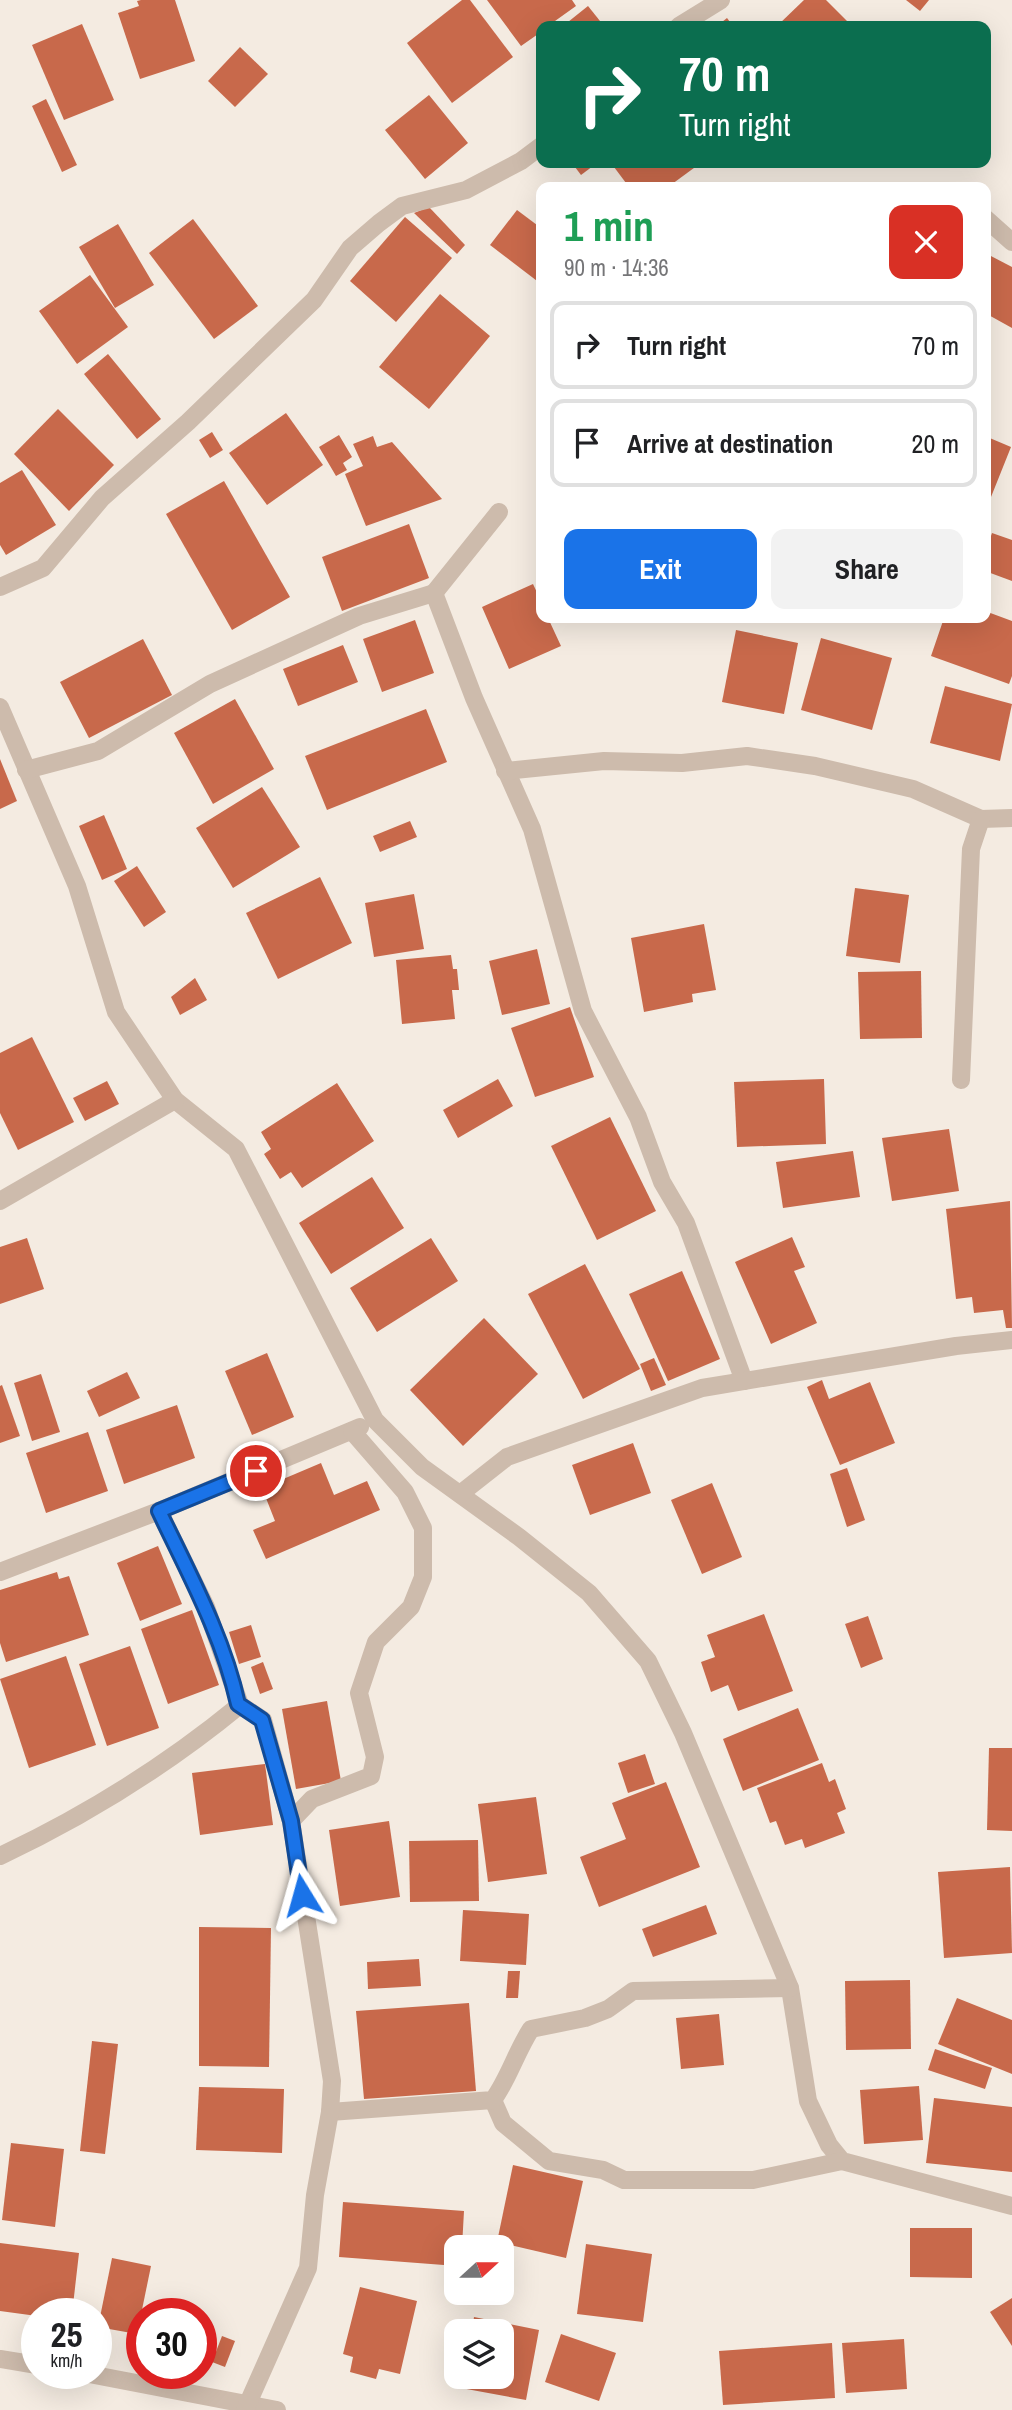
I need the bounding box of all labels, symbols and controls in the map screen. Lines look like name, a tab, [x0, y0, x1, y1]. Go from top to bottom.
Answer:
text: 70 m	[679, 40, 771, 106]
icon: right	[564, 49, 655, 140]
text: Turn right	[679, 103, 791, 146]
text: 1 min	[564, 198, 654, 254]
button: close	[889, 205, 963, 279]
text: 90 m · 14:36	[564, 252, 669, 283]
icon: right	[568, 326, 606, 364]
text: Turn right	[627, 328, 726, 363]
text: 70 m	[912, 328, 959, 363]
icon: arrive	[568, 424, 606, 462]
text: Arrive at destination	[627, 426, 833, 461]
text: 20 m	[912, 426, 959, 461]
button: Exit	[564, 529, 757, 609]
button: Share	[771, 529, 963, 609]
pin	[226, 1441, 286, 1501]
icon: arrive	[237, 1452, 275, 1490]
position arrow	[265, 1858, 339, 1932]
north arrow	[444, 2235, 514, 2305]
map controls	[444, 2235, 514, 2389]
speed limit sign: 30	[126, 2298, 217, 2389]
text: 25	[51, 2311, 82, 2358]
button: layers	[444, 2319, 514, 2389]
text: km/h	[51, 2348, 83, 2373]

